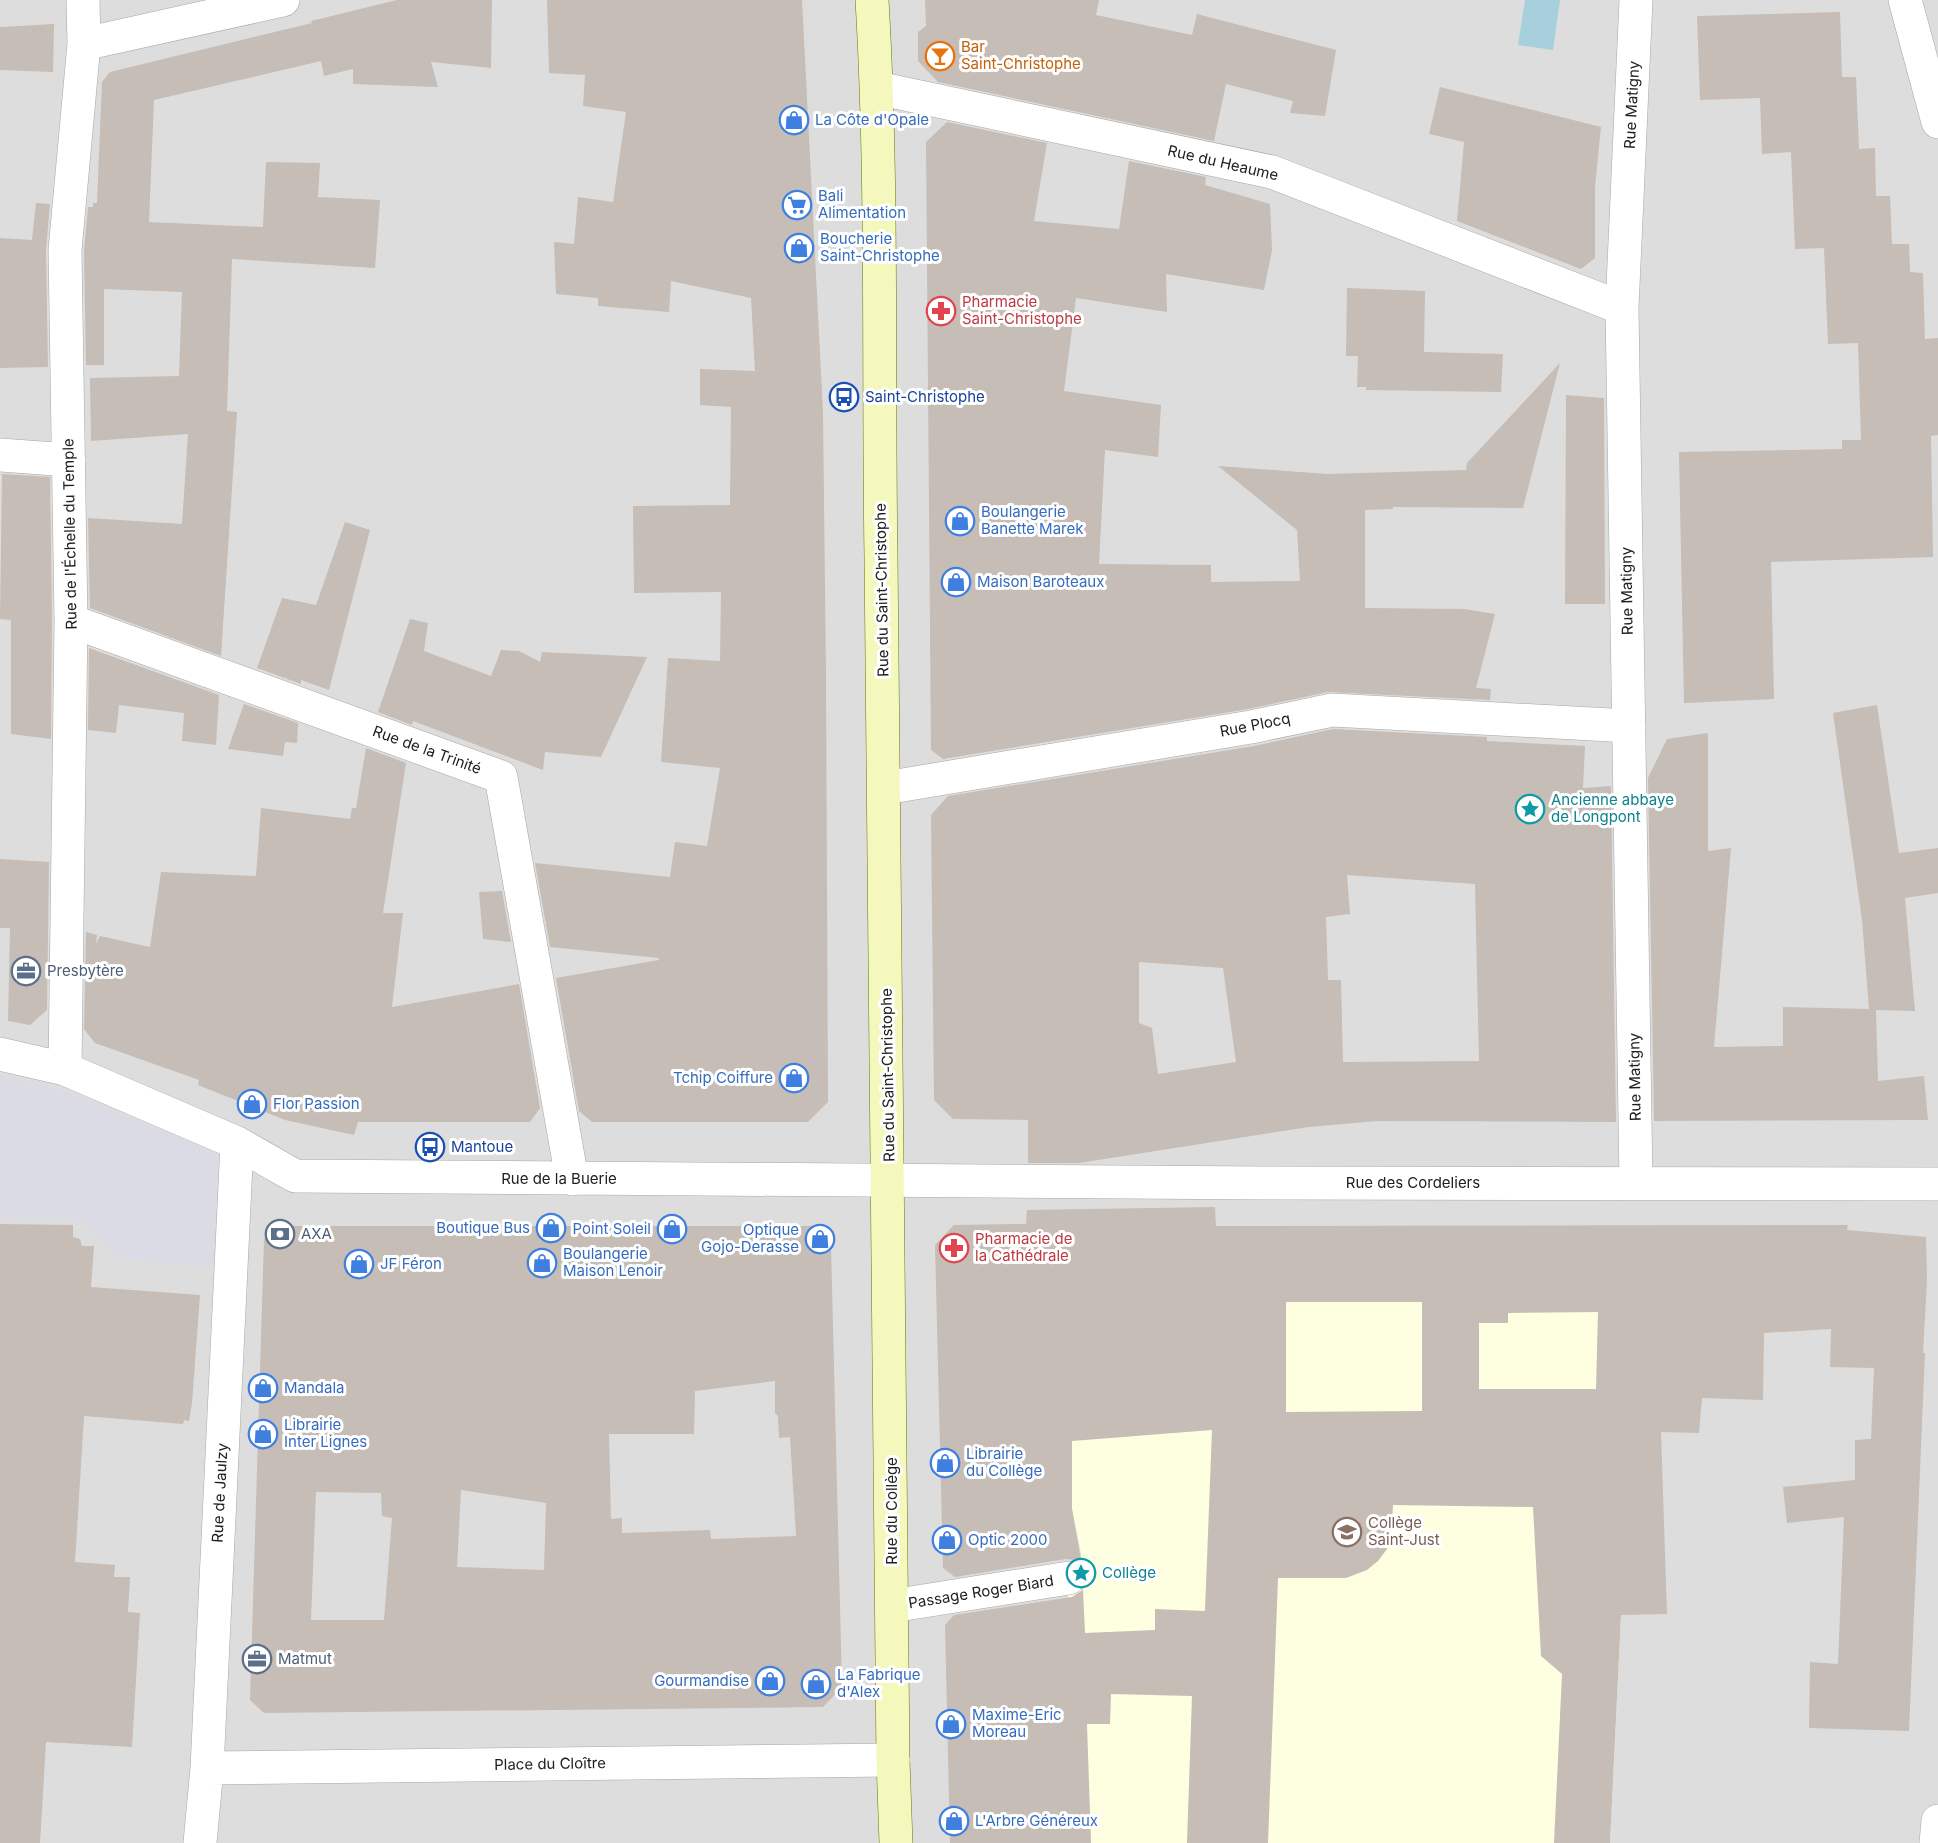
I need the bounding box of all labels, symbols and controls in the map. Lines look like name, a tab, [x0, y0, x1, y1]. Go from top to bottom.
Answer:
place label: Bar Saint-Christophe	[961, 37, 1081, 73]
bar icon: Bar Saint-Christophe	[924, 40, 956, 72]
street label: Rue Matigny	[1620, 60, 1643, 150]
shop icon: La Côte d'Opale	[778, 104, 810, 136]
place label: La Côte d'Opale	[815, 110, 929, 129]
street label: Rue du Heaume	[1166, 141, 1280, 184]
place label: Bali Alimentation	[818, 186, 906, 222]
supermarket icon: Bali Alimentation	[781, 189, 813, 221]
place label: Boucherie Saint-Christophe	[820, 229, 940, 265]
shop icon: Boucherie Saint-Christophe	[783, 232, 815, 264]
place label: Pharmacie Saint-Christophe	[962, 292, 1082, 328]
pharmacy icon: Pharmacie Saint-Christophe	[925, 295, 957, 327]
bus stop icon: Saint-Christophe	[828, 381, 860, 413]
place label: Saint-Christophe	[865, 387, 985, 406]
street label: Rue de l'Échelle du Temple	[58, 438, 81, 630]
place label: Boulangerie Banette Marek	[981, 502, 1084, 538]
street label: Rue du Saint-Christophe	[870, 503, 893, 677]
shop icon: Boulangerie Banette Marek	[944, 505, 976, 537]
street label: Rue Matigny	[1616, 546, 1637, 635]
shop icon: Maison Baroteaux	[940, 566, 972, 598]
place label: Maison Baroteaux	[977, 572, 1104, 591]
street label: Rue Plocq	[1218, 708, 1292, 741]
street label: Rue de la Trinité	[370, 721, 484, 778]
place label: Ancienne abbaye de Longpont	[1551, 790, 1674, 826]
place icon: Ancienne abbaye de Longpont	[1514, 793, 1546, 825]
office icon: Presbytère	[10, 955, 42, 987]
place label: Presbytère	[47, 961, 124, 980]
street label: Rue du Saint-Christophe	[876, 988, 899, 1162]
street label: Rue Matigny	[1624, 1032, 1645, 1121]
shop icon: Tchip Coiffure	[778, 1062, 810, 1094]
place label: Tchip Coiffure	[673, 1068, 773, 1087]
shop icon: Flor Passion	[236, 1088, 268, 1120]
place label: Flor Passion	[273, 1094, 360, 1113]
bus stop icon: Mantoue	[414, 1131, 446, 1163]
place label: Mantoue	[451, 1137, 513, 1156]
street label: Rue de la Buerie	[501, 1169, 617, 1188]
street label: Rue des Cordeliers	[1346, 1173, 1480, 1192]
shop icon: Boutique Bus	[535, 1212, 567, 1244]
shop icon: Point Soleil	[656, 1213, 688, 1245]
bank icon: AXA	[264, 1218, 296, 1250]
place label: Boutique Bus	[436, 1218, 530, 1237]
place label: Point Soleil	[573, 1219, 651, 1238]
place label: Optique Gojo-Derasse	[701, 1220, 799, 1256]
shop icon: Optique Gojo-Derasse	[804, 1223, 836, 1255]
place label: AXA	[301, 1224, 332, 1243]
place label: Pharmacie de la Cathédrale	[975, 1229, 1072, 1265]
pharmacy icon: Pharmacie de la Cathédrale	[938, 1232, 970, 1264]
place label: Boulangerie Maison Lenoir	[563, 1244, 663, 1280]
shop icon: Boulangerie Maison Lenoir	[526, 1247, 558, 1279]
shop icon: JF Féron	[343, 1248, 375, 1280]
place label: JF Féron	[380, 1254, 442, 1273]
shop icon: Mandala	[247, 1372, 279, 1404]
place label: Mandala	[284, 1378, 345, 1397]
place label: Librairie Inter Lignes	[284, 1415, 367, 1451]
shop icon: Librairie Inter Lignes	[247, 1418, 279, 1450]
street label: Rue de Jaulzy	[207, 1442, 232, 1543]
place label: Librairie du Collège	[966, 1444, 1042, 1480]
shop icon: Librairie du Collège	[929, 1447, 961, 1479]
street label: Rue du Collège	[882, 1457, 901, 1565]
place label: Collège Saint-Just	[1368, 1513, 1440, 1549]
school or university icon: Collège Saint-Just	[1331, 1516, 1363, 1548]
shop icon: Optic 2000	[931, 1524, 963, 1556]
place label: Optic 2000	[968, 1530, 1048, 1549]
place icon: Collège	[1065, 1557, 1097, 1589]
place label: Collège	[1102, 1563, 1156, 1582]
street label: Passage Roger Biard	[907, 1571, 1055, 1612]
office icon: Matmut	[241, 1643, 273, 1675]
place label: Matmut	[278, 1649, 332, 1668]
shop icon: Gourmandise	[754, 1665, 786, 1697]
place label: La Fabrique d'Alex	[837, 1665, 921, 1701]
shop icon: La Fabrique d'Alex	[800, 1668, 832, 1700]
place label: Gourmandise	[654, 1671, 749, 1690]
place label: Maxime-Eric Moreau	[972, 1705, 1062, 1741]
shop icon: Maxime-Eric Moreau	[935, 1708, 967, 1740]
street label: Place du Cloître	[494, 1753, 606, 1774]
shop icon: L'Arbre Généreux	[938, 1805, 970, 1837]
place label: L'Arbre Généreux	[975, 1811, 1098, 1830]

